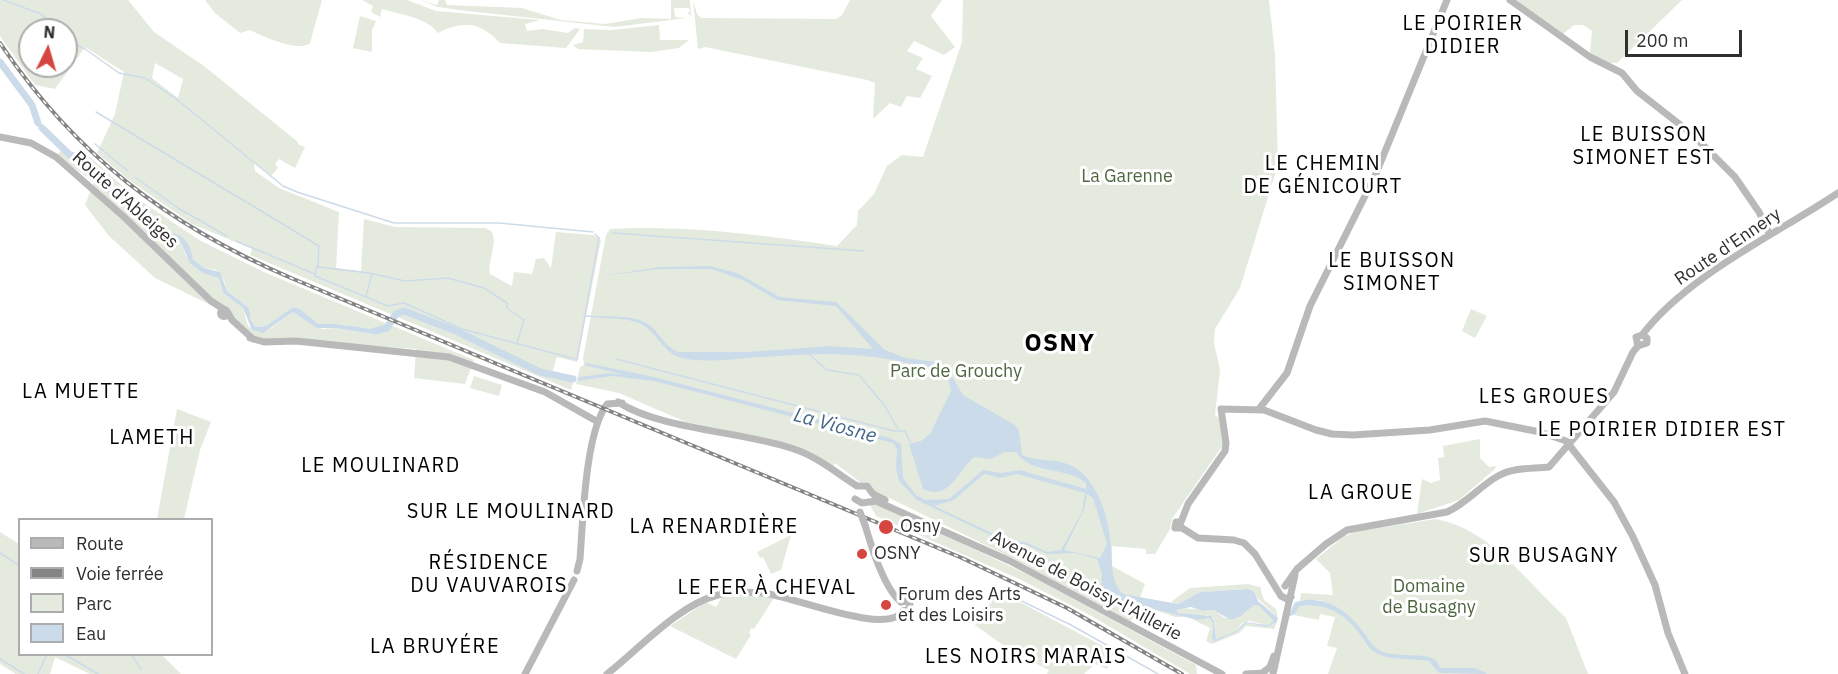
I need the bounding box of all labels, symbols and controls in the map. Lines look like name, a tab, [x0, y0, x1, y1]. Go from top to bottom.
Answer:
district label: LE POIRIER DIDIER	[1403, 12, 1523, 59]
north arrow	[18, 18, 78, 78]
scale bar	[1628, 18, 1745, 56]
text: N	[43, 22, 56, 43]
text: 200 m	[1636, 29, 1688, 52]
district label: LE BUISSON SIMONET EST	[1573, 123, 1715, 170]
street label: Route d'Ableiges	[68, 147, 182, 253]
district label: LE CHEMIN DE GÉNICOURT	[1243, 152, 1403, 199]
park label: La Garenne	[1081, 166, 1173, 188]
street label: Route d'Ennery	[1671, 204, 1785, 290]
district label: LE BUISSON SIMONET	[1328, 249, 1456, 296]
district label: OSNY	[1025, 330, 1095, 358]
park label: Parc de Grouchy	[890, 361, 1022, 383]
district label: LA MUETTE	[22, 380, 140, 404]
district label: LES GROUES	[1479, 385, 1609, 409]
water label: La Viosne	[791, 403, 879, 449]
district label: LE POIRIER DIDIER EST	[1538, 418, 1786, 442]
district label: LAMETH	[109, 426, 195, 450]
district label: LE MOULINARD	[301, 454, 461, 478]
district label: LA GROUE	[1308, 481, 1414, 505]
district label: SUR LE MOULINARD	[407, 500, 615, 524]
district label: LA RENARDIÈRE	[629, 515, 799, 539]
place label: Osny	[900, 516, 941, 538]
legend	[18, 518, 213, 656]
marker: Osny	[877, 518, 895, 536]
street label: Avenue de Boissy-l'Aillerie	[987, 526, 1185, 646]
text: Route	[76, 532, 124, 555]
place label: OSNY	[874, 543, 921, 565]
district label: SUR BUSAGNY	[1469, 544, 1619, 568]
marker: OSNY	[855, 547, 869, 561]
district label: RÉSIDENCE DU VAUVAROIS	[410, 551, 568, 598]
text: Voie ferrée	[76, 562, 164, 585]
district label: LE FER À CHEVAL	[677, 576, 857, 600]
park label: Domaine de Busagny	[1382, 576, 1476, 618]
place label: Forum des Arts et des Loisirs	[898, 584, 1021, 626]
text: Parc	[76, 592, 112, 615]
marker: Forum des Arts et des Loisirs	[879, 598, 893, 612]
text: Eau	[76, 622, 106, 645]
district label: LA BRUYÉRE	[370, 635, 500, 659]
district label: LES NOIRS MARAIS	[925, 645, 1127, 669]

